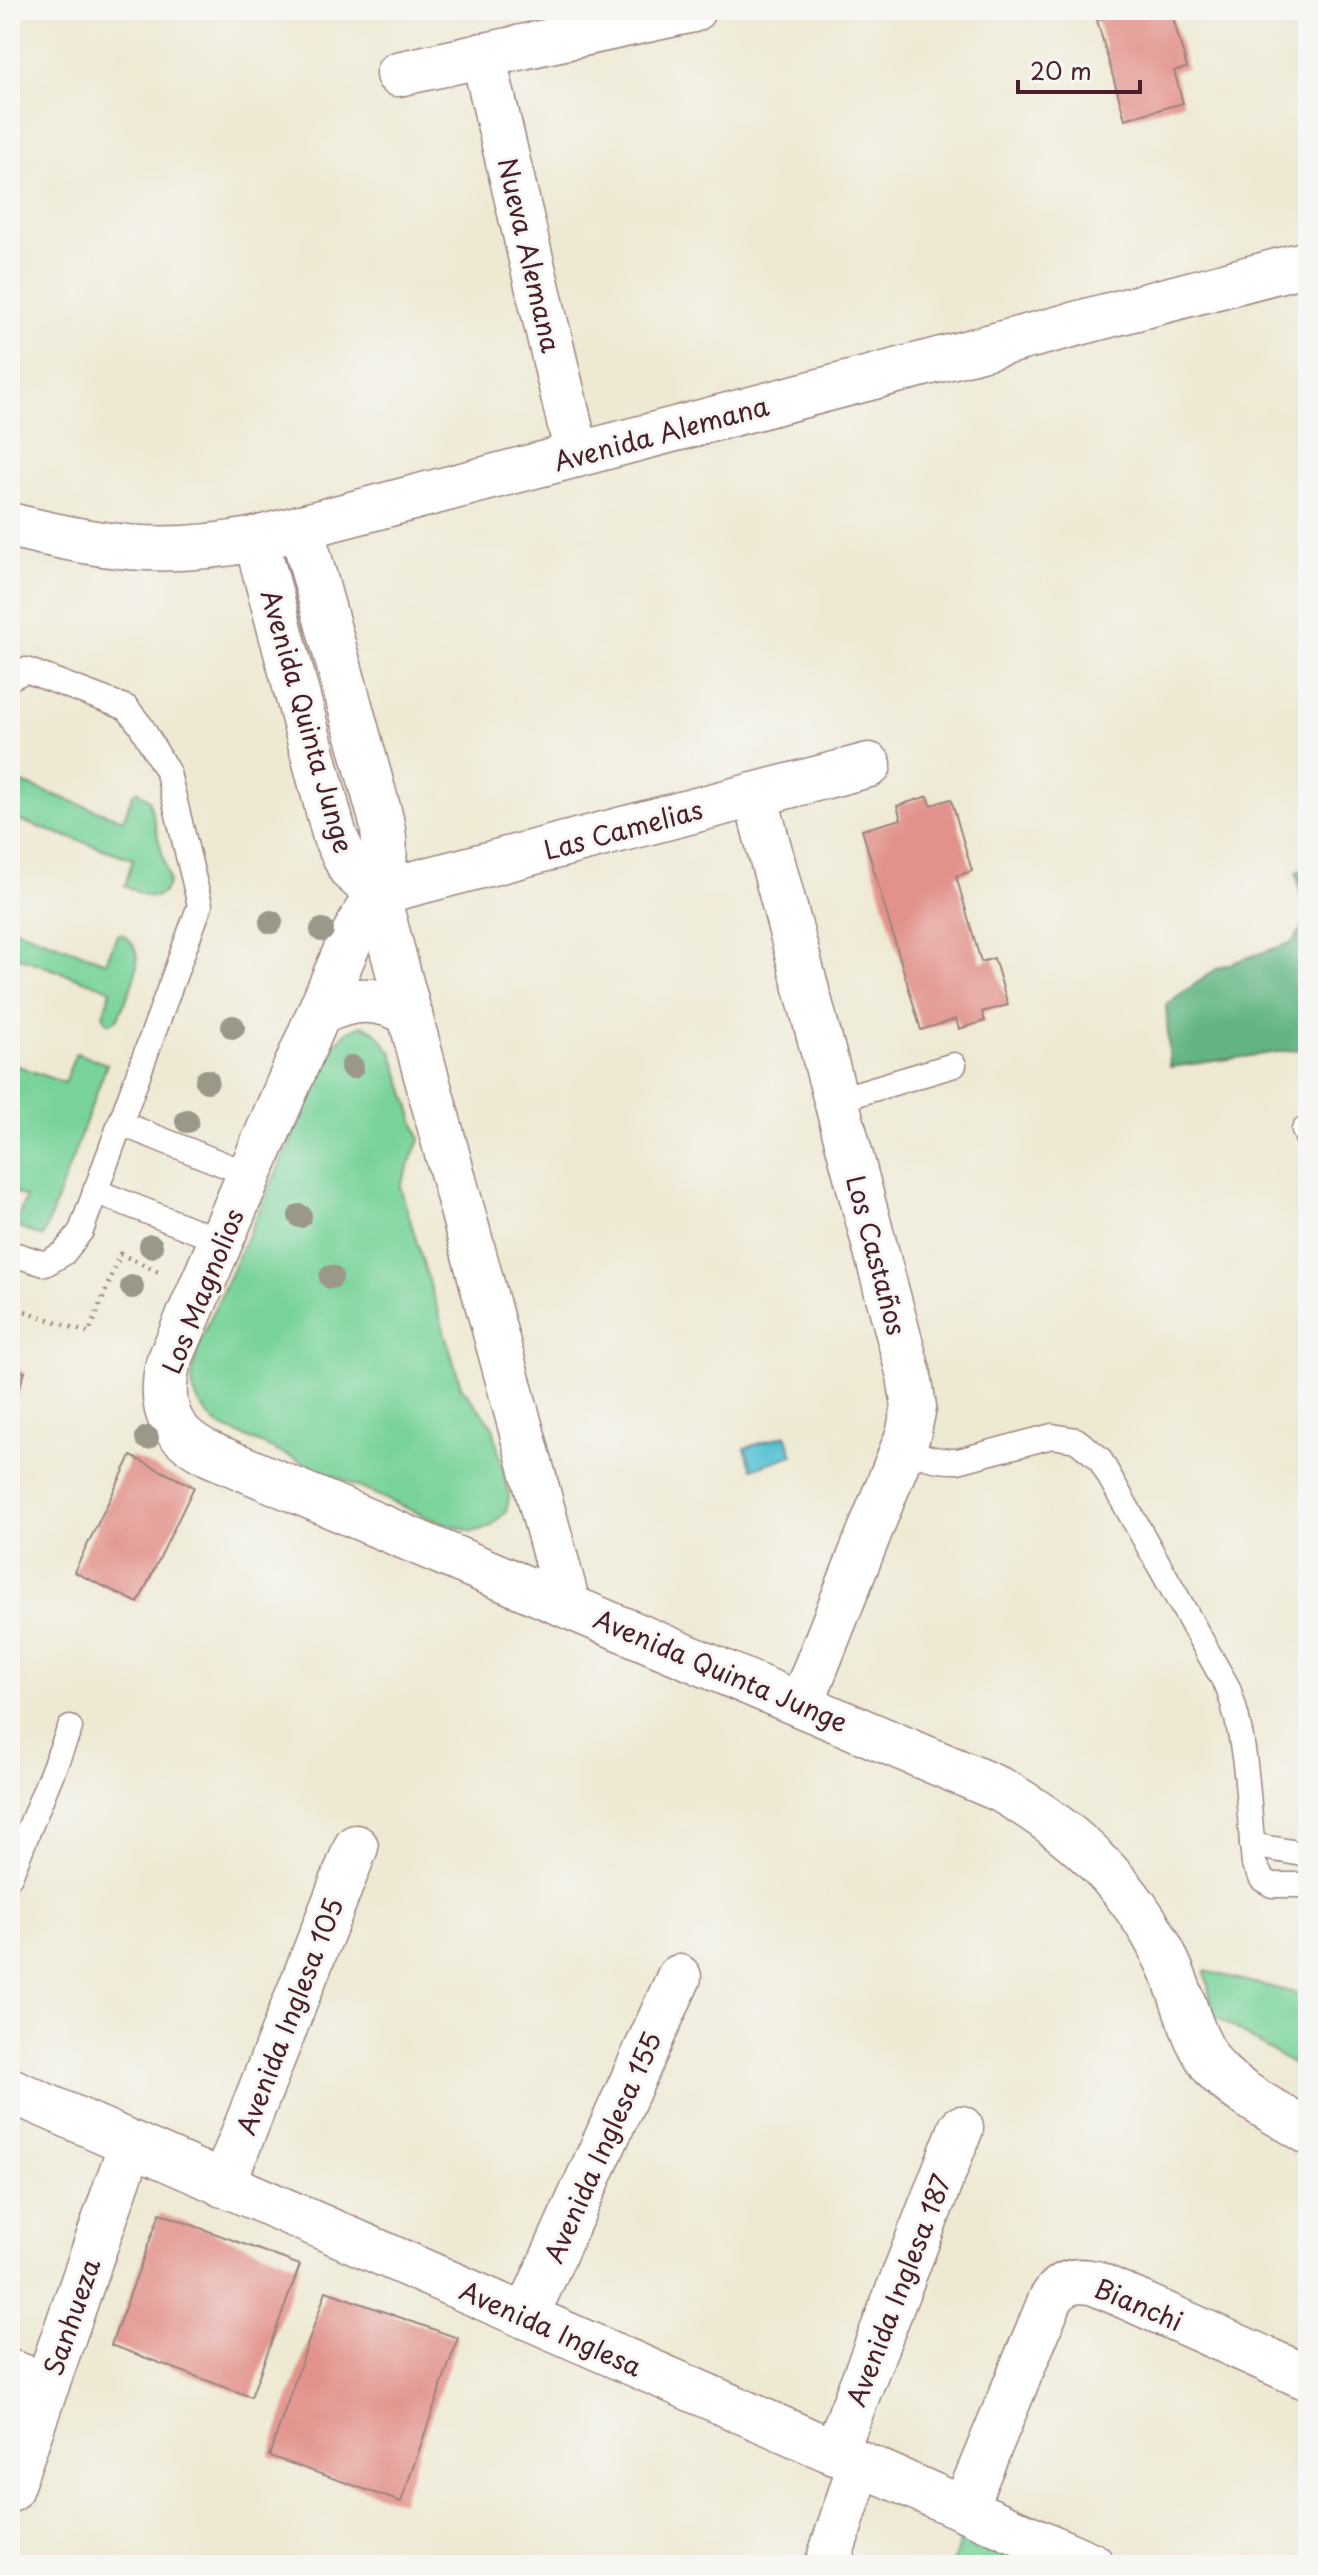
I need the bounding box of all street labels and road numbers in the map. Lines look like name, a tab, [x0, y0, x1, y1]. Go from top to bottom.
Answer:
street label: Nueva Alemana	[489, 154, 572, 357]
street label: Avenida Alemana	[549, 385, 773, 480]
street label: Avenida Quinta Junge	[252, 585, 364, 857]
street label: Las Camelias	[539, 789, 707, 869]
street label: Los Castaños	[837, 1171, 917, 1339]
street label: Los Magnolios	[151, 1203, 253, 1379]
street label: Avenida Quinta Junge	[588, 1599, 854, 1741]
street label: Avenida Inglesa 105	[226, 1892, 352, 2140]
street label: Avenida Inglesa 155	[533, 2025, 671, 2269]
street label: Avenida Inglesa 187	[836, 2168, 960, 2412]
street label: Sanhueza	[33, 2252, 109, 2381]
street label: Bianchi	[1089, 2268, 1189, 2340]
street label: Avenida Inglesa	[454, 2270, 649, 2386]

